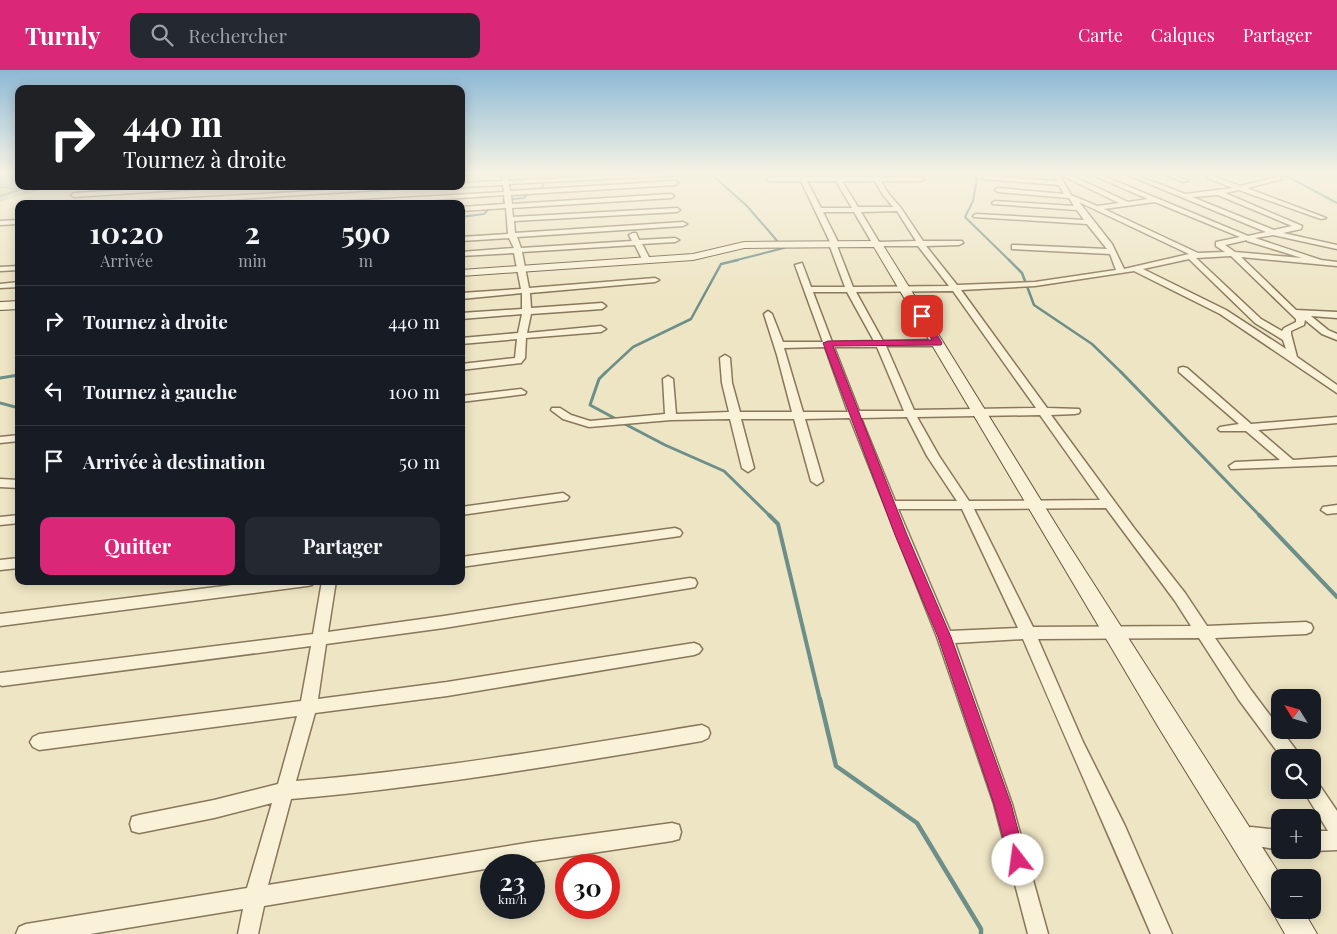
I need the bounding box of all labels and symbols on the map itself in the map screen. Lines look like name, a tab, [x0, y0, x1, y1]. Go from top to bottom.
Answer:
pin	[901, 295, 943, 337]
north arrow	[1271, 689, 1321, 739]
position arrow	[991, 833, 1043, 885]
speed limit sign: 30	[555, 854, 620, 919]

